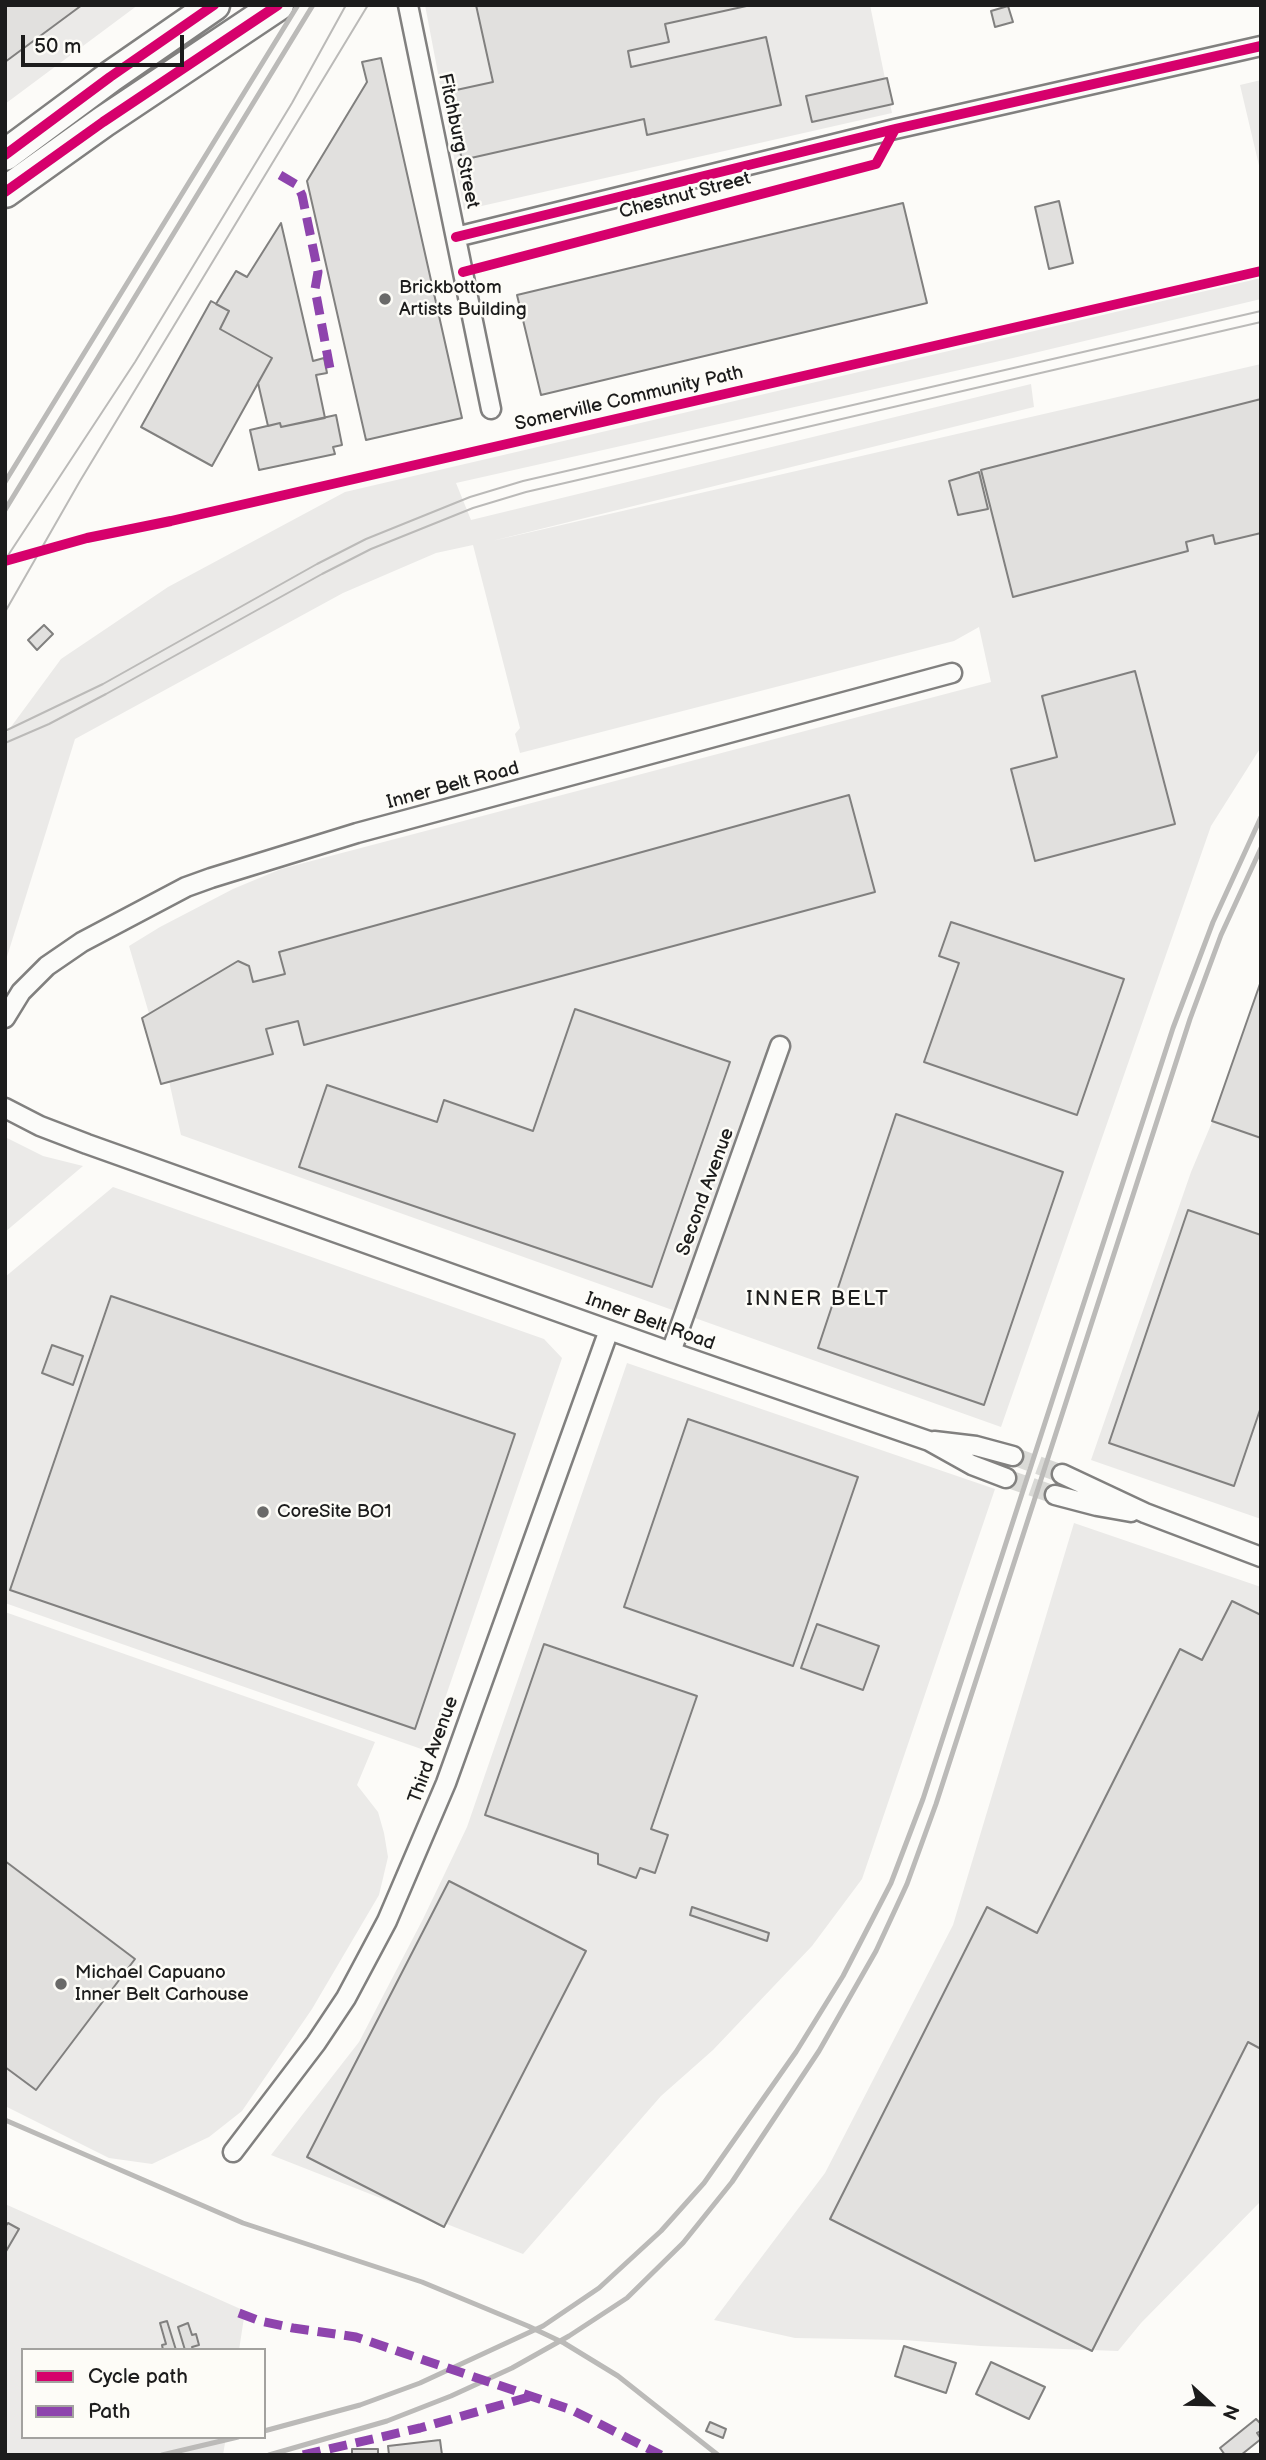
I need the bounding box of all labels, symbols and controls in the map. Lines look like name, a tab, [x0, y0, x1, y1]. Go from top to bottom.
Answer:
scale bar	[24, 21, 187, 65]
text: 50 m	[34, 34, 81, 59]
street label: Fitchburg Street	[433, 71, 483, 211]
street label: Chestnut Street	[617, 168, 753, 224]
place label: Brickbottom Artists Building	[399, 277, 527, 321]
marker: Brickbottom Artists Building	[377, 291, 393, 307]
street label: Somerville Community Path	[513, 362, 745, 436]
street label: Inner Belt Road	[384, 757, 522, 815]
street label: Second Avenue	[672, 1125, 740, 1259]
district label: INNER BELT	[747, 1287, 889, 1313]
street label: Inner Belt Road	[582, 1288, 718, 1356]
place label: CoreSite BO1	[277, 1501, 391, 1523]
marker: CoreSite BO1	[255, 1504, 271, 1520]
street label: Third Avenue	[404, 1693, 464, 1807]
place label: Michael Capuano Inner Belt Carhouse	[75, 1962, 249, 2006]
marker: Michael Capuano Inner Belt Carhouse	[53, 1976, 69, 1992]
legend	[21, 2348, 266, 2439]
text: Cycle path	[88, 2364, 188, 2389]
north arrow	[1175, 2369, 1245, 2439]
text: Path	[88, 2399, 130, 2424]
text: N	[1217, 2401, 1243, 2423]

